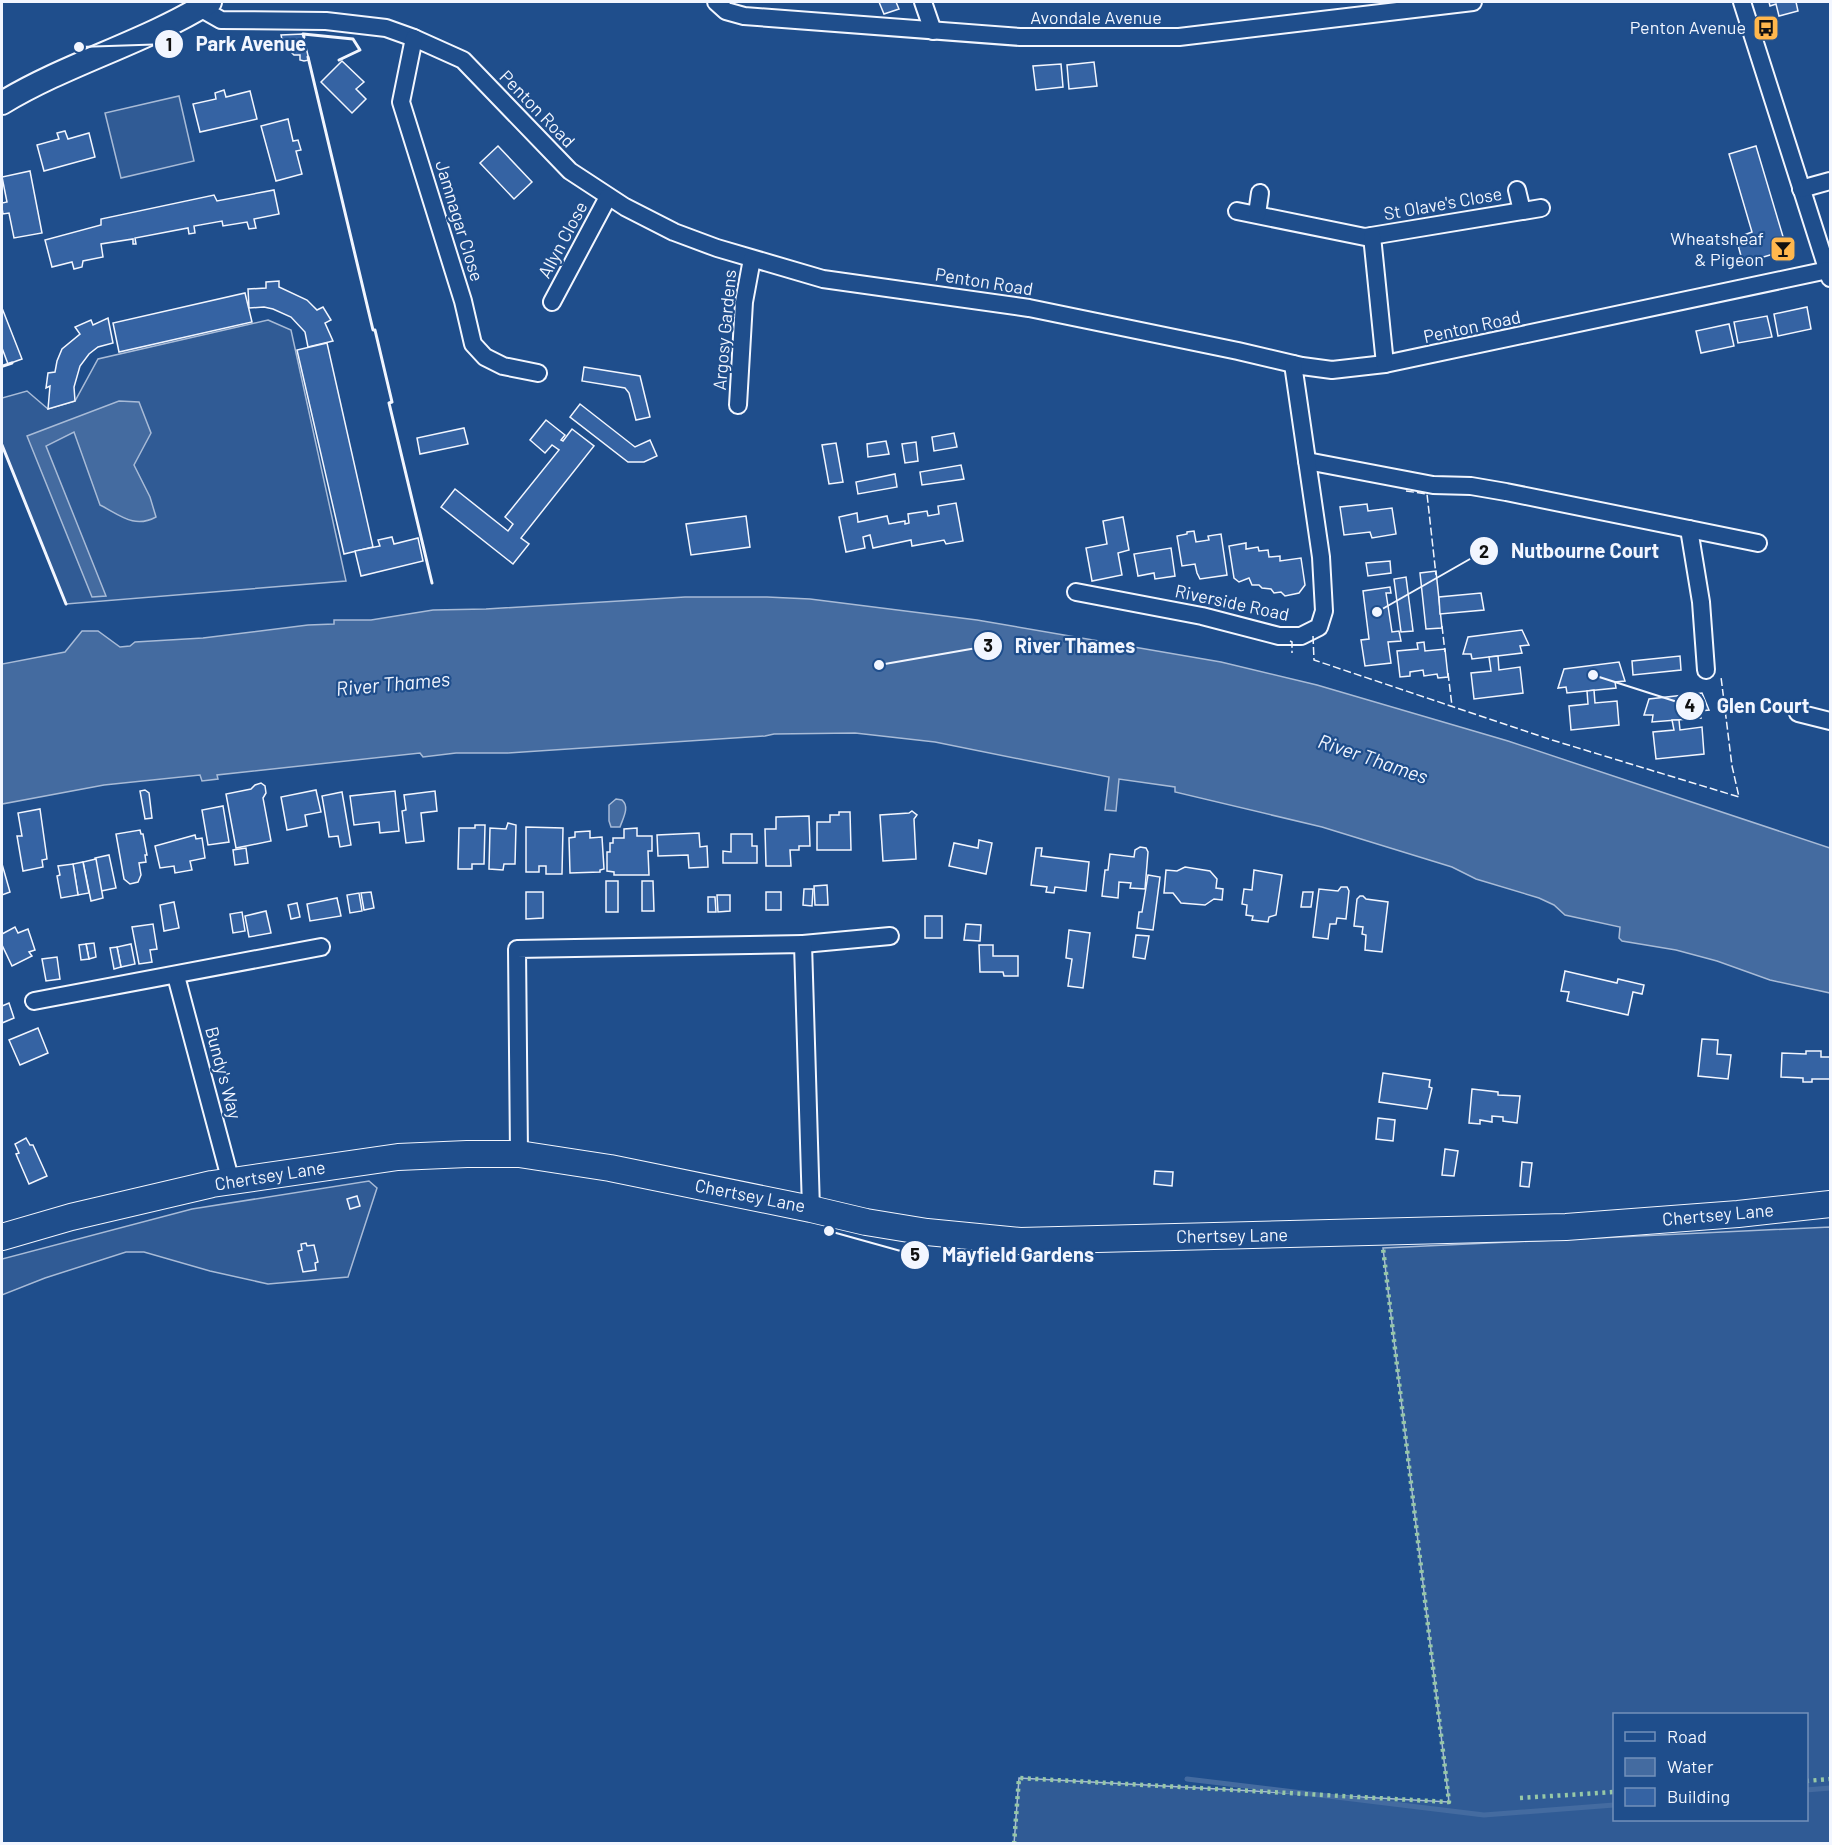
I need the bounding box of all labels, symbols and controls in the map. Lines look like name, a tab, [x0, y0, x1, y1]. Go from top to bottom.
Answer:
street label: Avondale Avenue	[1030, 6, 1162, 28]
bus stop icon: Penton Avenue	[1751, 13, 1781, 43]
place label: Penton Avenue	[1630, 16, 1746, 38]
callout: Park Avenue	[154, 25, 318, 63]
text: Park Avenue	[196, 31, 306, 55]
text: 1	[166, 33, 172, 55]
street label: Penton Road	[495, 65, 580, 151]
street label: Jamnagar Close	[431, 157, 489, 284]
street label: St Olave's Close	[1382, 182, 1504, 224]
street label: Allyn Close	[533, 197, 592, 282]
place label: Wheatsheaf & Pigeon	[1670, 227, 1764, 270]
bar icon: Wheatsheaf & Pigeon	[1768, 234, 1798, 264]
street label: Penton Road	[934, 262, 1035, 300]
street label: Argosy Gardens	[708, 269, 740, 391]
street label: Penton Road	[1421, 305, 1522, 347]
callout: Nutbourne Court	[1469, 532, 1672, 570]
text: Nutbourne Court	[1511, 538, 1659, 562]
text: 2	[1479, 540, 1489, 562]
street label: Riverside Road	[1173, 579, 1291, 625]
callout: River Thames	[973, 627, 1147, 665]
text: River Thames	[1015, 633, 1135, 657]
text: 3	[983, 634, 993, 656]
water label: River Thames	[335, 666, 451, 700]
callout: Glen Court	[1675, 687, 1821, 725]
text: Glen Court	[1717, 693, 1809, 717]
text: 4	[1685, 694, 1696, 716]
water label: River Thames	[1315, 728, 1431, 788]
street label: Bundy's Way	[201, 1024, 247, 1121]
street label: Chertsey Lane	[213, 1155, 327, 1195]
street label: Chertsey Lane	[693, 1174, 807, 1216]
street label: Chertsey Lane	[1661, 1198, 1775, 1230]
street label: Chertsey Lane	[1176, 1223, 1288, 1247]
callout: Mayfield Gardens	[900, 1236, 1106, 1274]
text: Mayfield Gardens	[942, 1242, 1094, 1266]
text: 5	[910, 1243, 920, 1265]
legend	[1613, 1713, 1808, 1821]
text: Road	[1667, 1725, 1707, 1747]
text: Water	[1667, 1755, 1714, 1777]
text: Building	[1667, 1785, 1730, 1807]

